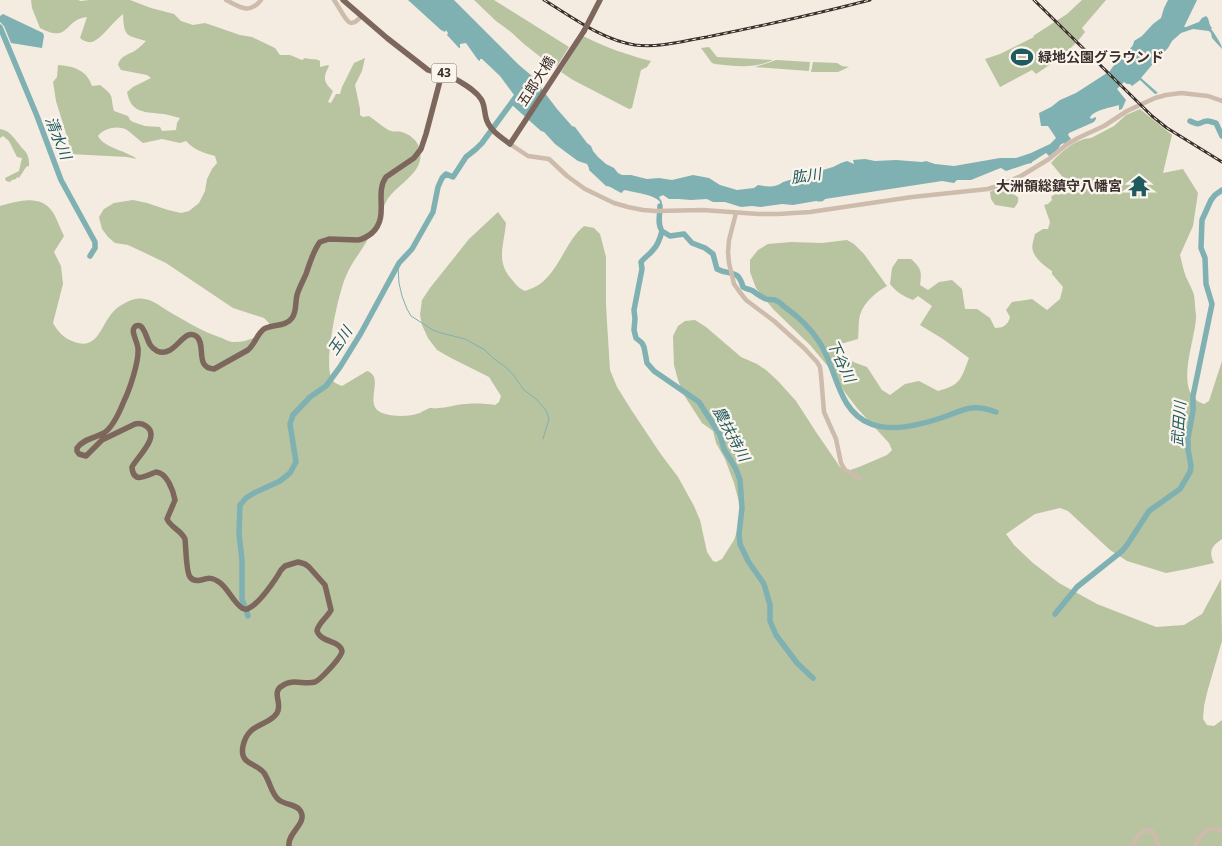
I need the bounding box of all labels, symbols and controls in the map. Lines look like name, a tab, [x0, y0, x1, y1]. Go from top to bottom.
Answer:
sports icon: 緑地公園グラウンド	[1009, 44, 1035, 70]
place label: 緑地公園グラウンド	[1038, 47, 1164, 66]
street label: 五郎大橋	[512, 52, 559, 109]
road number: 43	[432, 64, 456, 82]
water label: 清水川	[41, 113, 77, 164]
water label: 肱川	[790, 163, 824, 187]
temple icon: 大洲領総鎮守八幡宮	[1126, 173, 1152, 199]
place label: 大洲領総鎮守八幡宮	[996, 176, 1122, 195]
water label: 玉川	[322, 321, 357, 358]
water label: 下谷川	[823, 336, 861, 387]
water label: 武田川	[1166, 399, 1190, 447]
water label: 農扶持川	[709, 402, 756, 466]

